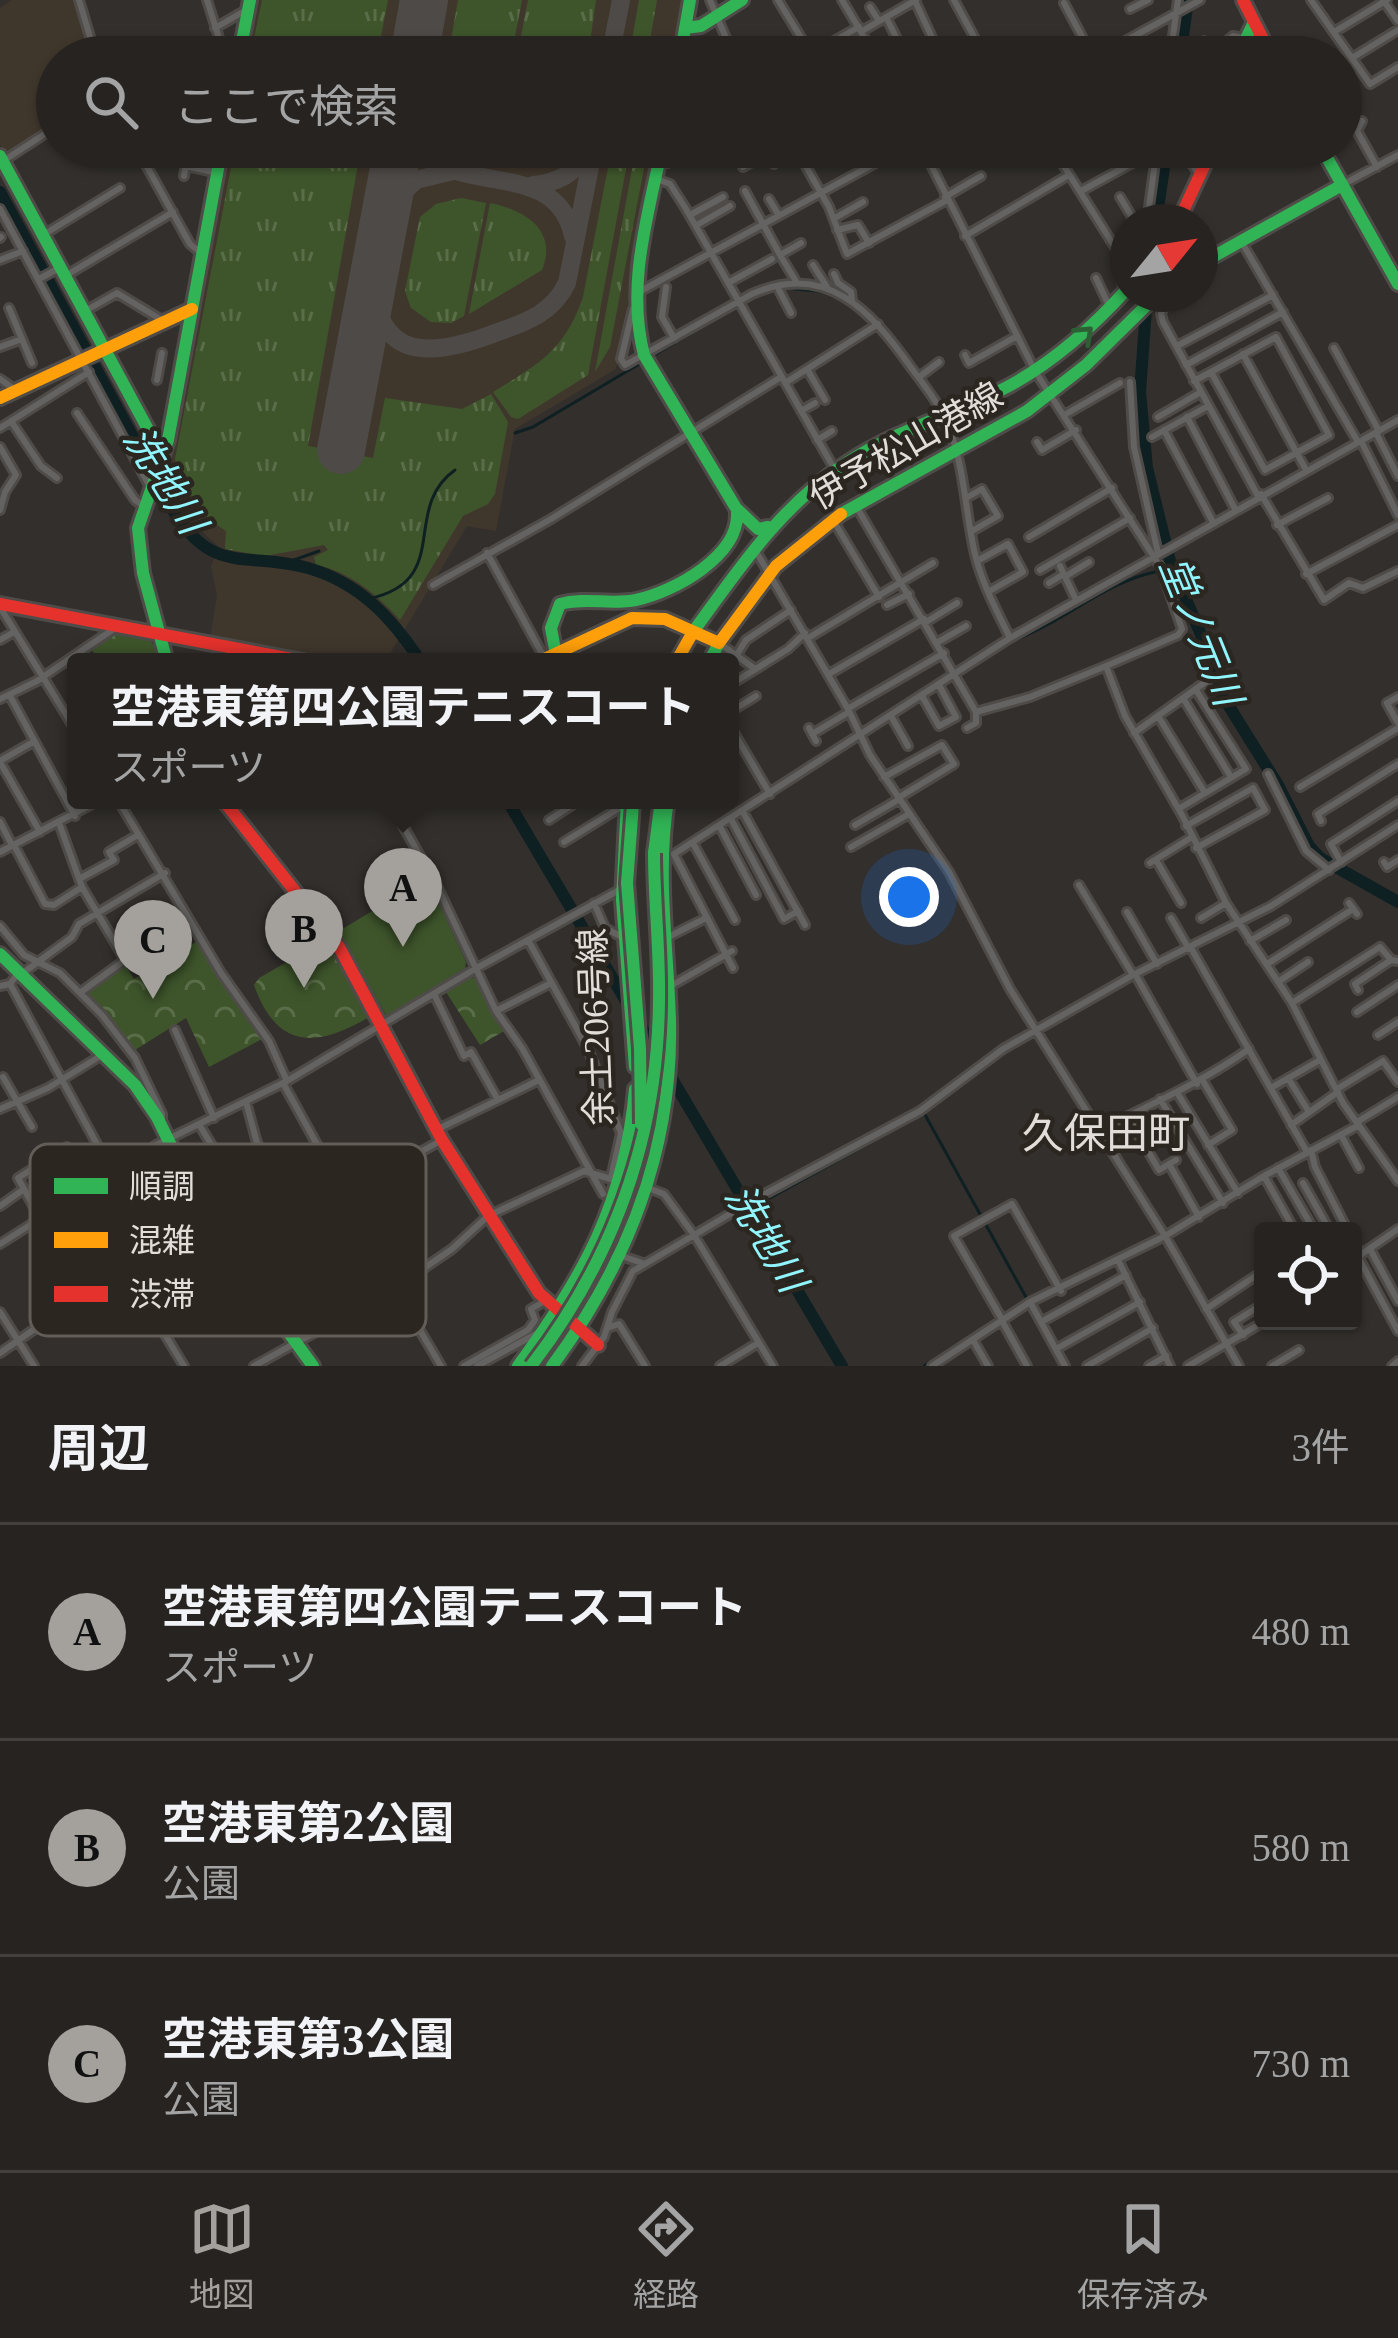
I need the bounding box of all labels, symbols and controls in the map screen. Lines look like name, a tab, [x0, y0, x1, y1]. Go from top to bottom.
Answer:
search box	[36, 36, 1362, 168]
icon: search	[78, 69, 144, 135]
text: ここで検索	[174, 82, 399, 132]
north arrow	[1110, 204, 1218, 312]
one-way arrow	[1071, 326, 1092, 348]
street label: 伊予松山港線	[802, 375, 1010, 517]
water label: 洗地川	[116, 419, 216, 544]
water label: 堂ノ元川	[1152, 551, 1252, 715]
popup	[67, 653, 739, 809]
text: 空港東第四公園テニスコート	[110, 683, 696, 733]
text: スポーツ	[110, 746, 266, 789]
pin: A	[364, 848, 442, 947]
your location	[879, 867, 939, 927]
pin: B	[265, 889, 343, 988]
pin: C	[114, 900, 192, 999]
street label: 余土206号線	[573, 927, 619, 1127]
district label: 久保田町	[1022, 1111, 1190, 1157]
legend	[30, 1144, 426, 1336]
text: 順調	[129, 1169, 195, 1205]
water label: 洗地川	[717, 1177, 817, 1303]
map controls	[1254, 1222, 1362, 1330]
button: locate	[1254, 1222, 1362, 1330]
text: 混雑	[129, 1223, 195, 1259]
text: 渋滞	[129, 1277, 195, 1313]
text: 周辺	[48, 1421, 150, 1477]
text: 3件	[1291, 1426, 1350, 1469]
text: 空港東第四公園テニスコート	[162, 1583, 747, 1633]
text: A	[73, 1610, 101, 1653]
text: 480 m	[1251, 1610, 1350, 1653]
text: スポーツ	[162, 1646, 317, 1689]
text: 空港東第2公園	[162, 1799, 455, 1849]
text: B	[74, 1826, 100, 1869]
text: 580 m	[1251, 1826, 1350, 1869]
text: 公園	[162, 1862, 240, 1905]
text: 空港東第3公園	[162, 2015, 455, 2065]
text: C	[73, 2042, 101, 2085]
text: 730 m	[1251, 2042, 1350, 2085]
text: 公園	[162, 2078, 240, 2121]
tab: 地図	[189, 2196, 255, 2316]
tab: 経路	[633, 2196, 699, 2316]
tab: 保存済み	[1077, 2196, 1209, 2316]

